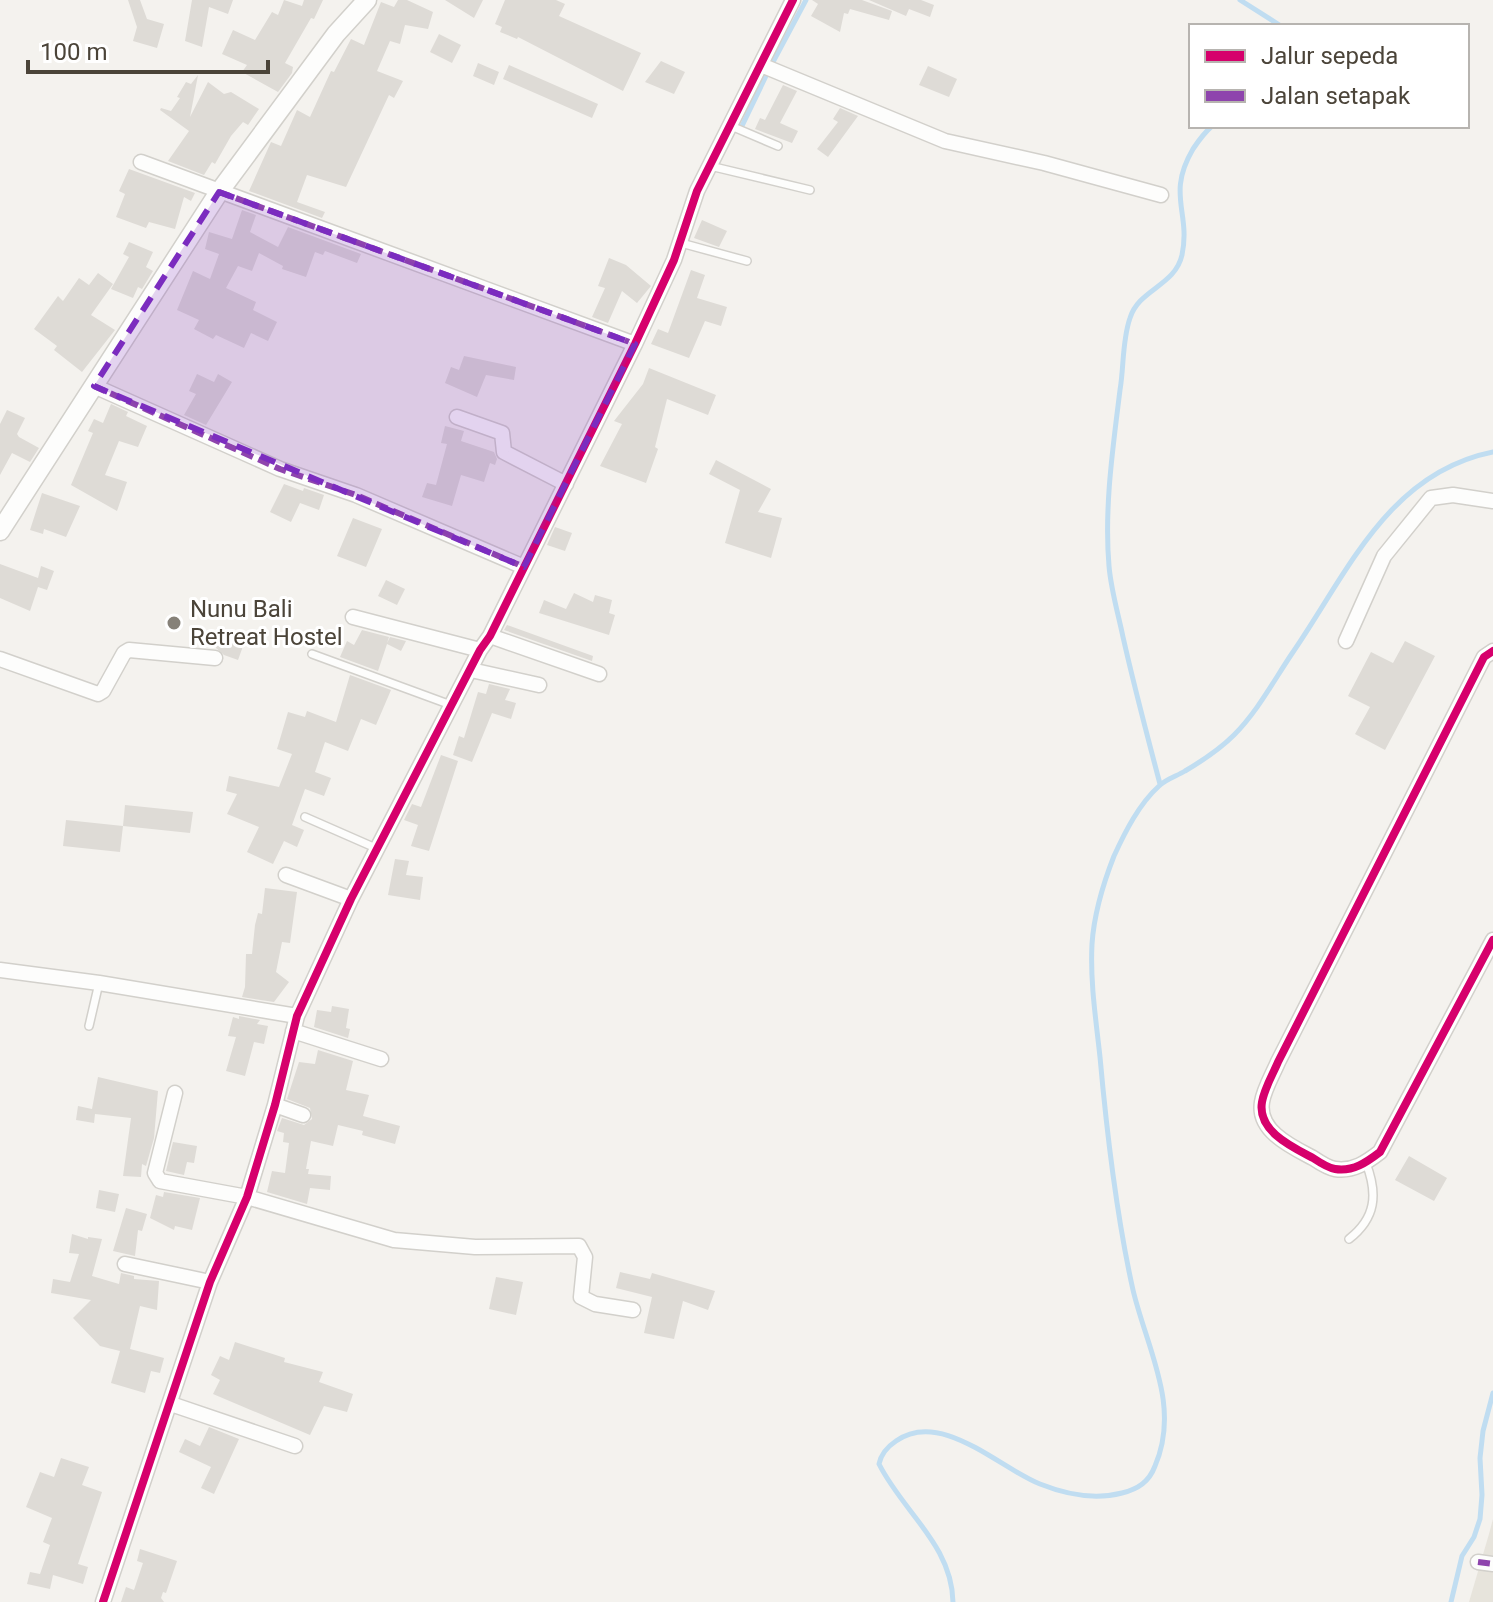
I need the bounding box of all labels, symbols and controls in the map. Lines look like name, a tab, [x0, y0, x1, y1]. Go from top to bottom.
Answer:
scale bar	[28, 24, 268, 74]
legend	[1189, 24, 1469, 128]
text: 100 m	[40, 38, 107, 66]
text: Jalur sepeda	[1261, 42, 1398, 70]
text: Jalan setapak	[1261, 82, 1411, 110]
place label: Nunu Bali Retreat Hostel	[190, 595, 342, 651]
marker: Nunu Bali Retreat Hostel	[165, 614, 183, 632]

